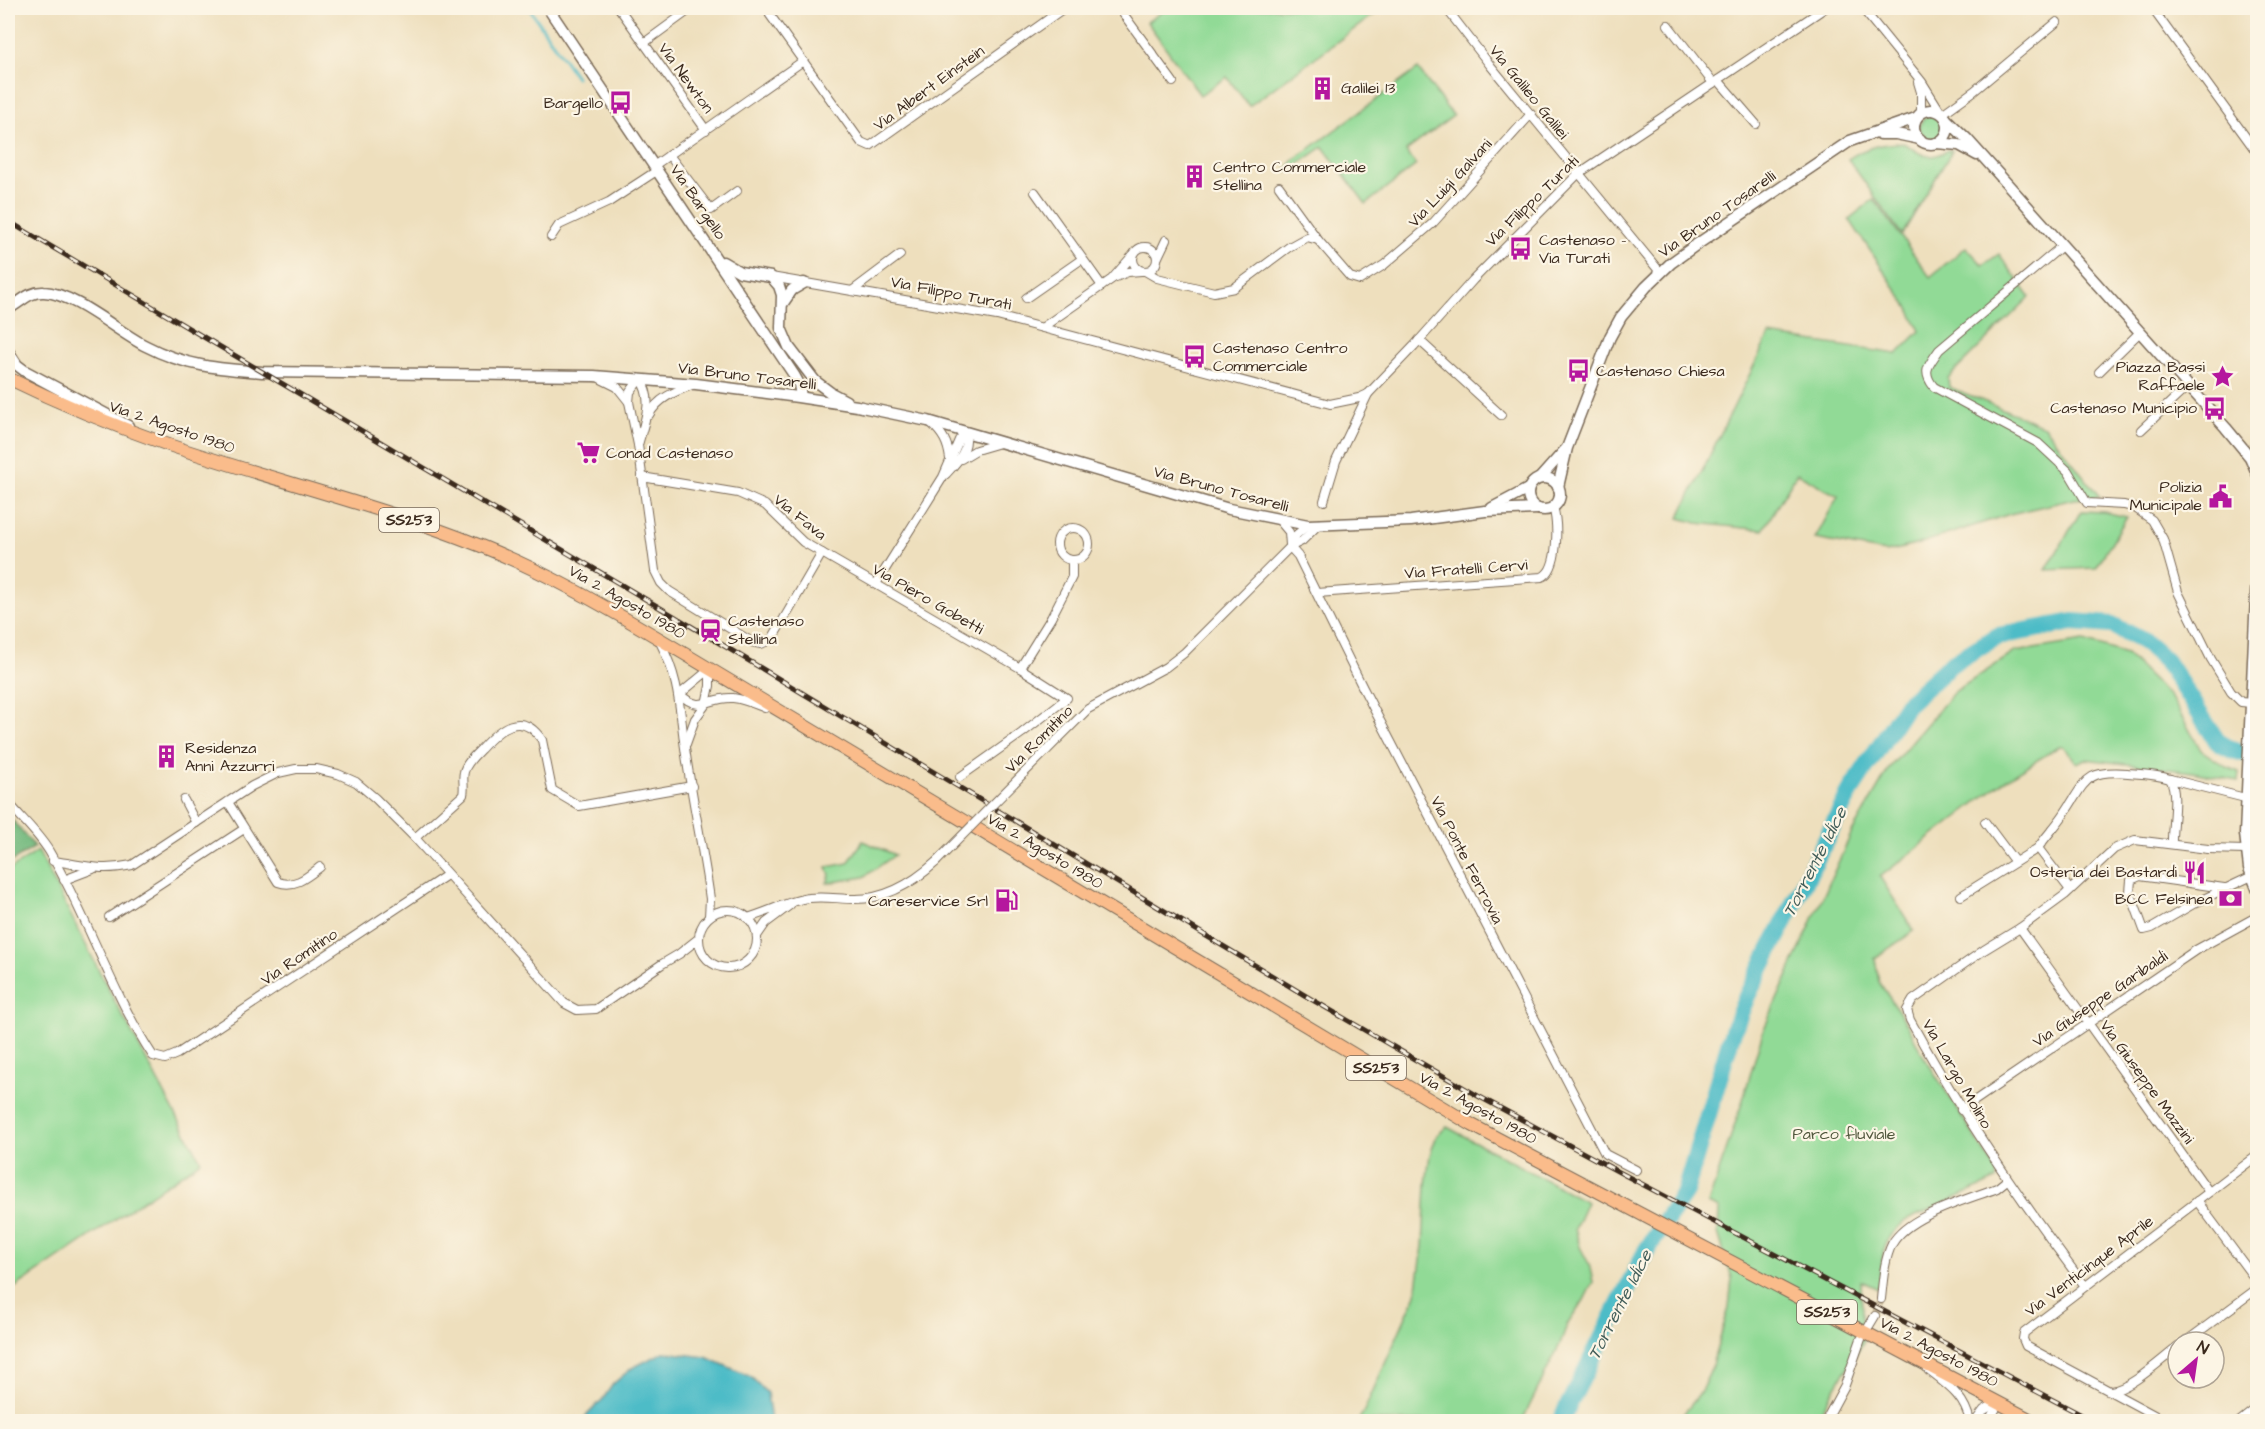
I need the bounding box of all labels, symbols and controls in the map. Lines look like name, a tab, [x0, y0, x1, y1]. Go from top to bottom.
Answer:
street label: Via Newton	[653, 38, 719, 118]
street label: Via Albert Einstein	[869, 40, 989, 136]
street label: Via Galileo Galilei	[1484, 40, 1574, 144]
building icon: Galilei 13	[1310, 75, 1336, 101]
place label: Galilei 13	[1341, 77, 1395, 99]
bus stop icon: Bargello	[608, 90, 634, 116]
place label: Bargello	[544, 92, 603, 115]
street label: Via Luigi Galvani	[1403, 133, 1498, 233]
street label: Via Filippo Turati	[1480, 150, 1584, 251]
place label: Centro Commerciale Stellina	[1213, 156, 1367, 196]
street label: Via Bargello	[664, 160, 731, 244]
building icon: Centro Commerciale Stellina	[1182, 163, 1208, 189]
street label: Via Bruno Tosarelli	[1654, 165, 1781, 263]
place label: Castenaso - Via Turati	[1539, 229, 1626, 269]
bus stop icon: Castenaso - Via Turati	[1508, 236, 1534, 262]
street label: Via Filippo Turati	[889, 271, 1014, 316]
place label: Castenaso Centro Commerciale	[1213, 337, 1347, 377]
bus stop icon: Castenaso Centro Commerciale	[1182, 344, 1208, 370]
place label: Piazza Bassi Raffaele	[2116, 356, 2206, 396]
street label: Via Bruno Tosarelli	[677, 357, 818, 395]
bus stop icon: Castenaso Chiesa	[1565, 358, 1591, 384]
place label: Castenaso Chiesa	[1596, 360, 1725, 382]
place icon: Piazza Bassi Raffaele	[2210, 363, 2236, 389]
street label: Via 2 Agosto 1980	[106, 395, 238, 460]
bus stop icon: Castenaso Municipio	[2202, 395, 2228, 421]
place label: Castenaso Municipio	[2050, 397, 2197, 419]
supermarket icon: Conad Castenaso	[575, 440, 601, 466]
place label: Conad Castenaso	[606, 442, 733, 464]
street label: Via Bruno Tosarelli	[1151, 460, 1291, 518]
place label: Polizia Municipale	[2129, 476, 2202, 516]
public building icon: Polizia Municipale	[2207, 483, 2233, 509]
street label: Via Fava	[769, 489, 831, 545]
road number: SS253	[379, 508, 439, 532]
street label: Via Fratelli Cervi	[1404, 554, 1529, 584]
street label: Via Piero Gobetti	[868, 558, 988, 640]
street label: Via 2 Agosto 1980	[564, 560, 689, 645]
place label: Castenaso Stellina	[728, 610, 804, 650]
station icon: Castenaso Stellina	[697, 617, 723, 643]
street label: Via Romitino	[1000, 700, 1078, 778]
place label: Residenza Anni Azzurri	[185, 737, 275, 777]
building icon: Residenza Anni Azzurri	[154, 744, 180, 770]
street label: Via Ponte Ferrovia	[1425, 792, 1509, 928]
water label: Torrente Idice	[1777, 802, 1854, 921]
street label: Via 2 Agosto 1980	[982, 808, 1107, 895]
restaurant icon: Osteria dei Bastardi	[2182, 859, 2208, 885]
place label: Osteria dei Bastardi	[2030, 861, 2178, 883]
bank icon: BCC Felsinea	[2218, 886, 2244, 912]
fuel station icon: Careservice Srl	[993, 888, 1019, 914]
place label: BCC Felsinea	[2115, 888, 2213, 910]
place label: Careservice Srl	[868, 890, 988, 912]
street label: Via Romitino	[256, 923, 342, 991]
street label: Via Giuseppe Garibaldi	[2028, 945, 2173, 1053]
street label: Via Largo Molino	[1916, 1015, 1997, 1133]
street label: Via Giuseppe Mazzini	[2095, 1016, 2200, 1149]
road number: SS253	[1346, 1056, 1406, 1080]
street label: Via 2 Agosto 1980	[1415, 1066, 1541, 1150]
park label: Parco fluviale	[1793, 1123, 1896, 1145]
street label: Via Venticinque Aprile	[2020, 1210, 2158, 1322]
water label: Torrente Idice	[1582, 1245, 1659, 1364]
road number: SS253	[1797, 1300, 1857, 1324]
street label: Via 2 Agosto 1980	[1875, 1311, 2002, 1393]
north arrow	[2166, 1330, 2226, 1390]
text: N	[2193, 1336, 2213, 1360]

